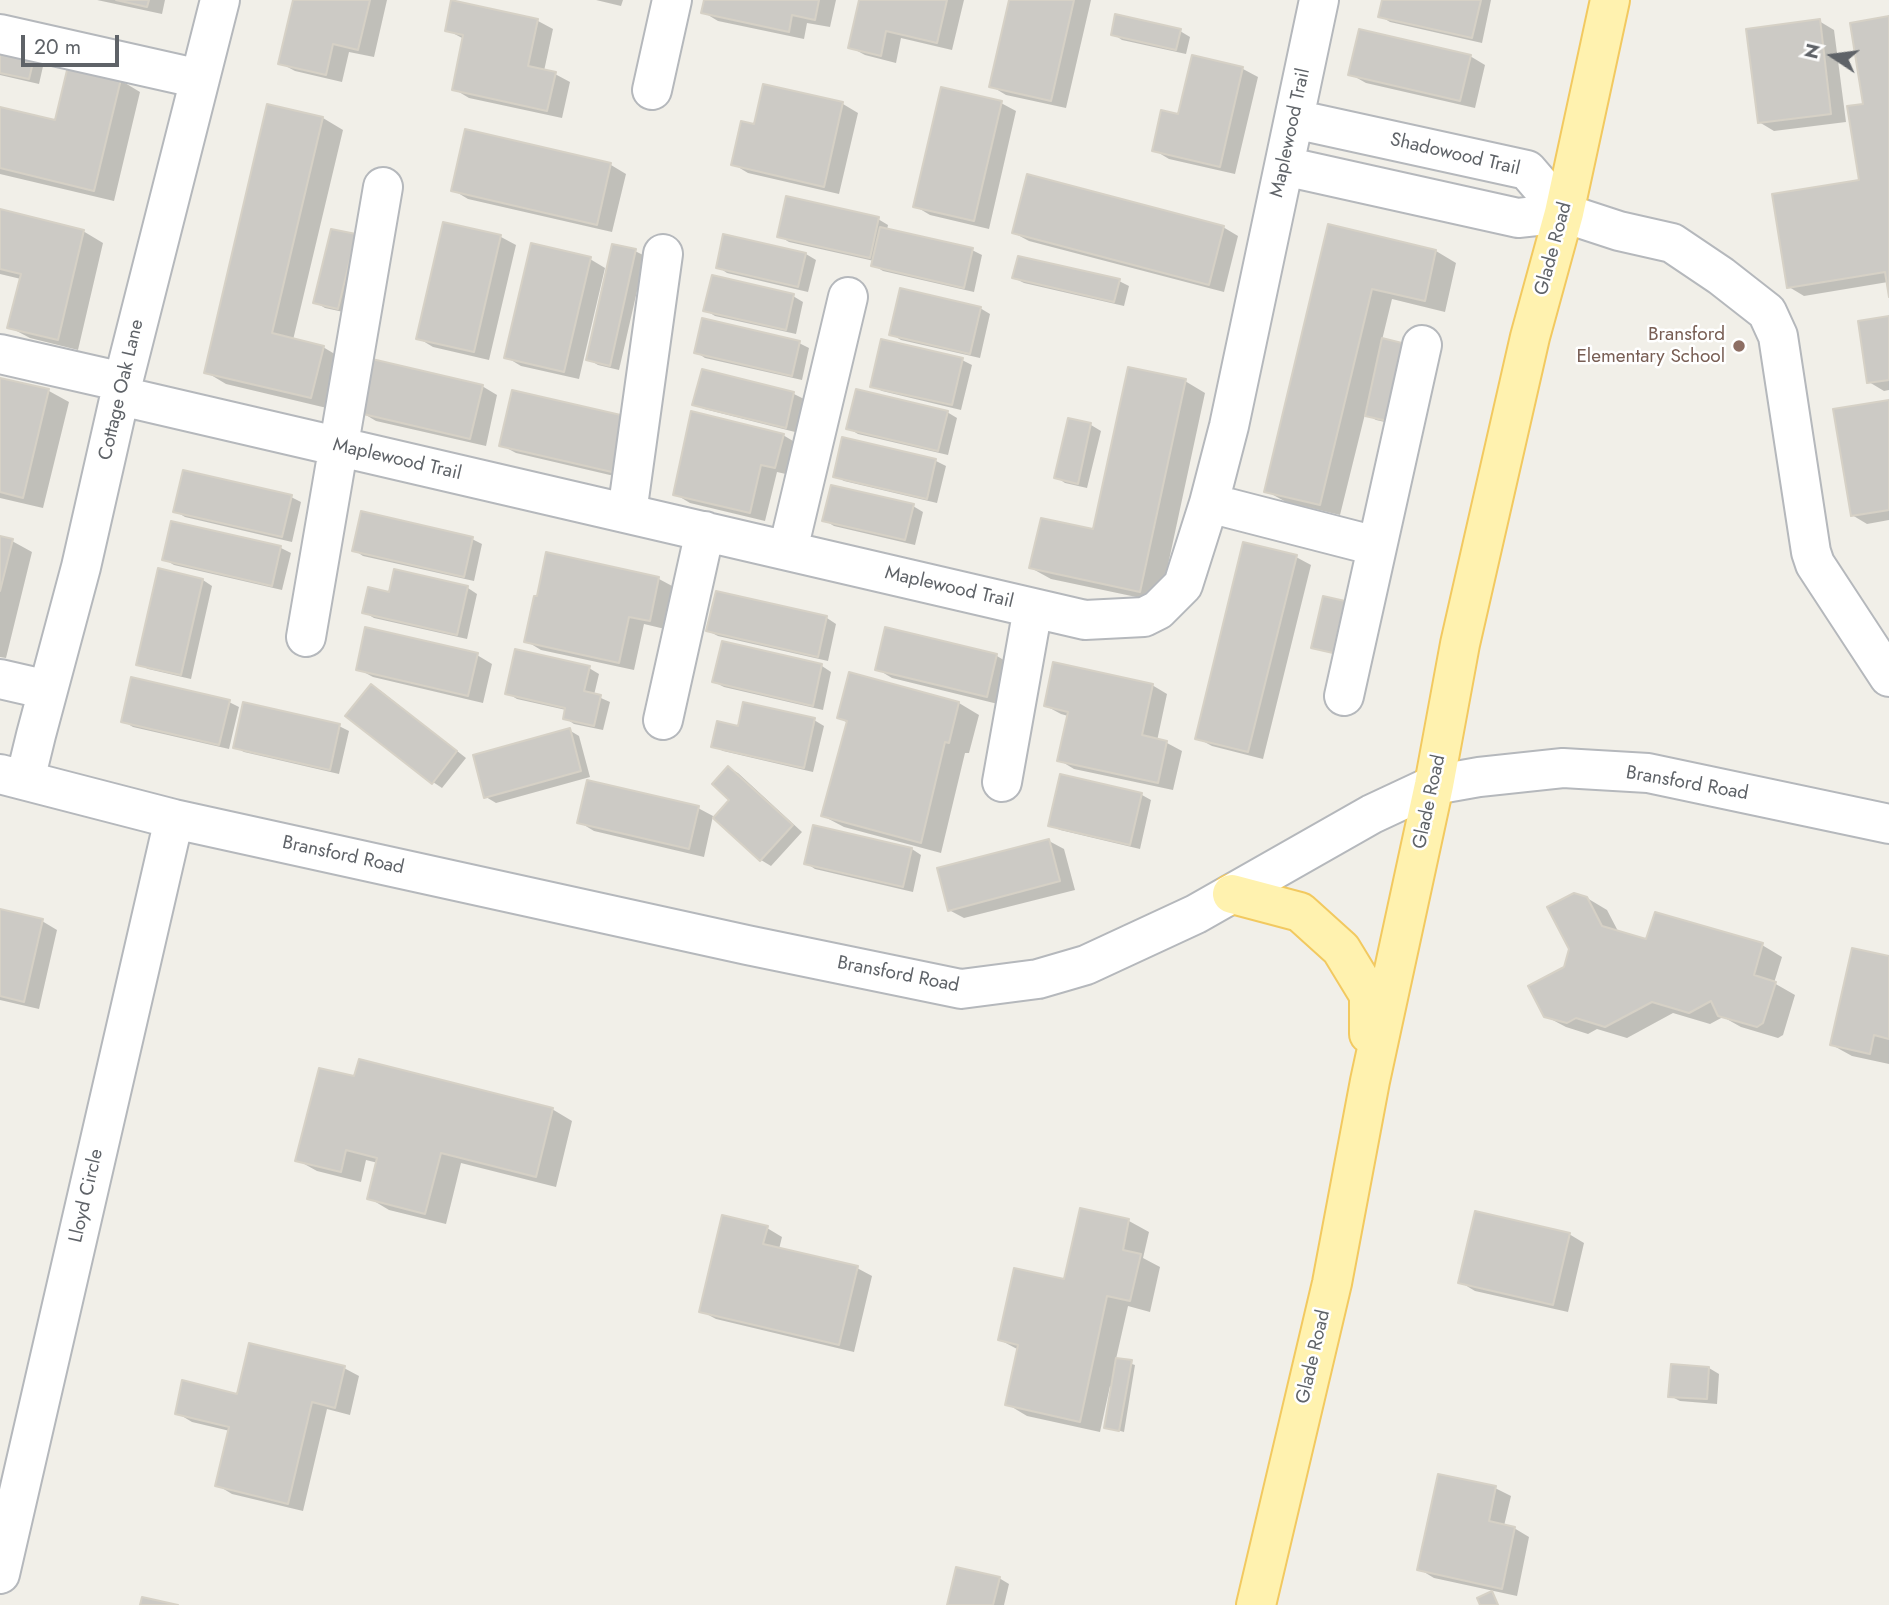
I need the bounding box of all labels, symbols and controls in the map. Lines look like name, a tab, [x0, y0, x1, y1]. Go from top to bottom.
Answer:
scale bar	[24, 21, 122, 65]
north arrow	[1798, 21, 1868, 91]
text: 20 m	[34, 32, 81, 62]
text: N	[1797, 41, 1827, 62]
street label: Maplewood Trail	[1266, 66, 1316, 200]
street label: Shadowood Trail	[1388, 129, 1522, 181]
street label: Glade Road	[1531, 200, 1577, 298]
street label: Cottage Oak Lane	[95, 317, 149, 463]
place label: Bransford Elementary School	[1576, 324, 1725, 368]
marker: Bransford Elementary School	[1731, 338, 1747, 354]
street label: Maplewood Trail	[330, 434, 464, 486]
street label: Maplewood Trail	[882, 562, 1016, 614]
street label: Glade Road	[1409, 753, 1451, 851]
street label: Bransford Road	[1624, 762, 1750, 806]
street label: Bransford Road	[280, 832, 406, 880]
street label: Bransford Road	[835, 952, 961, 998]
street label: Lloyd Circle	[65, 1147, 109, 1245]
street label: Glade Road	[1292, 1308, 1336, 1406]

